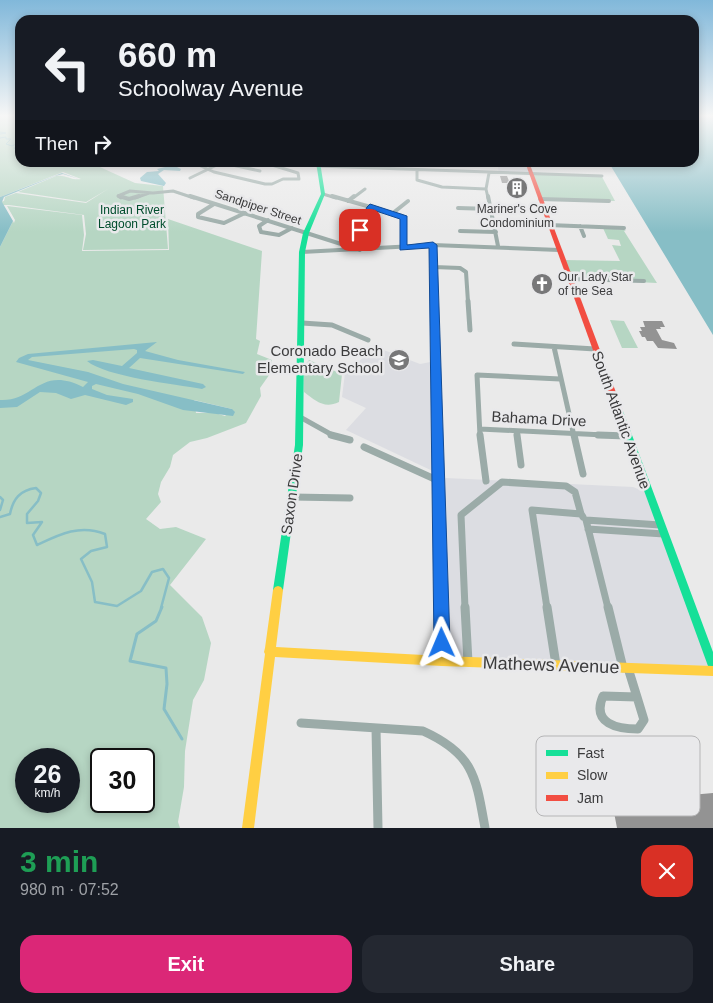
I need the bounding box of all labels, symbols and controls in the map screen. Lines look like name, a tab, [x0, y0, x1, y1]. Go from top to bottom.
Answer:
icon: left	[35, 35, 100, 100]
text: 660 m	[118, 35, 217, 74]
text: Schoolway Avenue	[118, 76, 304, 101]
icon: right	[88, 130, 116, 158]
text: Then	[35, 133, 78, 154]
building icon: Mariner's Cove Condominium	[505, 176, 529, 200]
street label: Sandpiper Street	[213, 186, 304, 228]
place label: Mariner's Cove Condominium	[477, 202, 557, 230]
park label: Indian River Lagoon Park	[98, 203, 167, 231]
pin	[339, 209, 381, 251]
icon: arrive	[346, 216, 374, 244]
place label: Our Lady Star of the Sea	[558, 270, 633, 298]
church icon: Our Lady Star of the Sea	[530, 272, 554, 296]
place label: Coronado Beach Elementary School	[257, 342, 383, 376]
school or university icon: Coronado Beach Elementary School	[387, 348, 411, 372]
street label: South Atlantic Avenue	[589, 348, 654, 491]
street label: Bahama Drive	[491, 408, 587, 429]
street label: Saxon Drive	[277, 452, 306, 536]
position arrow	[415, 616, 467, 668]
street label: Mathews Avenue	[482, 653, 620, 677]
legend	[536, 736, 700, 816]
text: Fast	[577, 745, 604, 761]
speed limit sign: 30	[90, 748, 155, 813]
text: 26	[34, 760, 61, 788]
text: Slow	[577, 767, 608, 783]
text: km/h	[34, 786, 61, 800]
text: Jam	[577, 790, 603, 806]
text: 3 min	[20, 845, 98, 878]
button: close	[641, 845, 693, 897]
text: 980 m · 07:52	[20, 881, 119, 898]
button: Exit	[20, 935, 352, 993]
button: Share	[362, 935, 693, 993]

